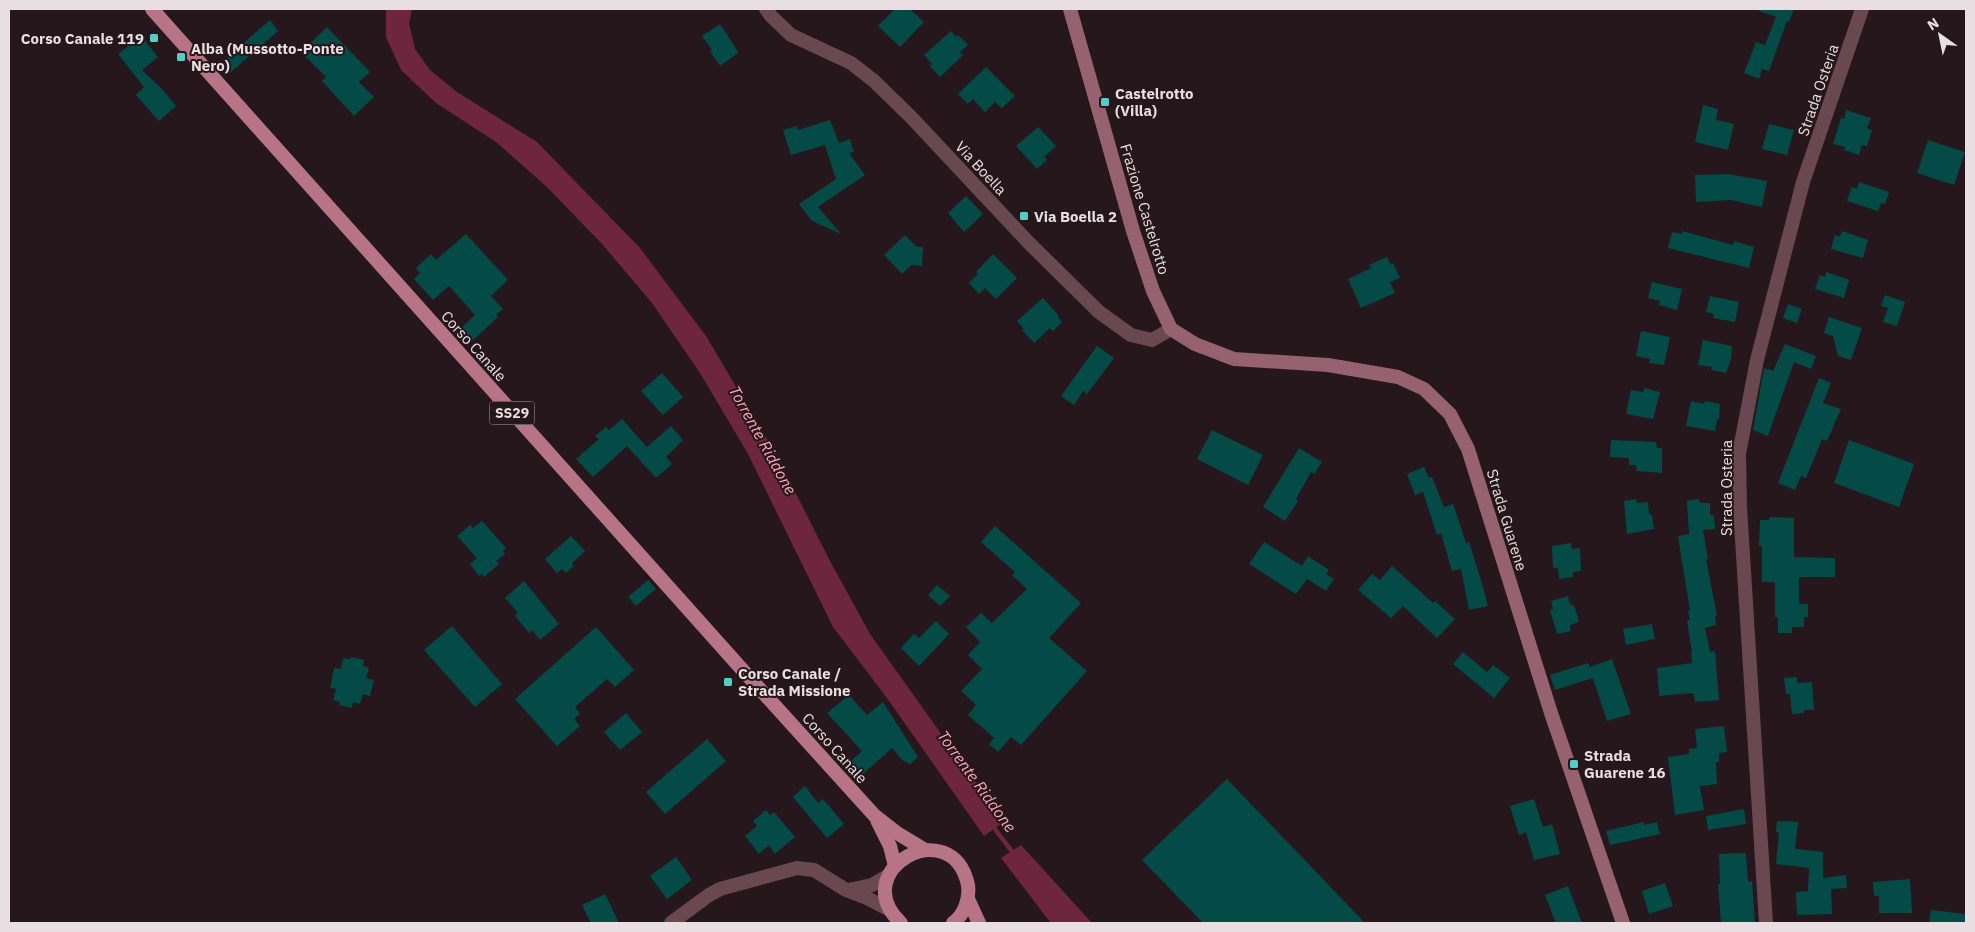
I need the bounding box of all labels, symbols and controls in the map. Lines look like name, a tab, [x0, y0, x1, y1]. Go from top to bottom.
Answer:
north arrow	[1915, 10, 1965, 60]
text: N	[1924, 14, 1942, 34]
place label: Corso Canale 119	[21, 29, 144, 48]
marker: Corso Canale 119	[148, 32, 160, 44]
place label: Alba (Mussotto-Ponte Nero)	[191, 39, 344, 75]
street label: Strada Osteria	[1793, 41, 1843, 139]
marker: Alba (Mussotto-Ponte Nero)	[175, 51, 187, 63]
place label: Castelrotto (Villa)	[1115, 84, 1194, 120]
marker: Castelrotto (Villa)	[1099, 96, 1111, 108]
street label: Via Boella	[951, 137, 1011, 199]
street label: Frazione Castelrotto	[1116, 141, 1174, 277]
place label: Via Boella 2	[1034, 207, 1117, 226]
marker: Via Boella 2	[1018, 210, 1030, 222]
street label: Corso Canale	[437, 307, 511, 385]
water label: Torrente Riddone	[725, 382, 801, 498]
road number: SS29	[490, 402, 534, 424]
street label: Strada Osteria	[1717, 440, 1736, 536]
street label: Strada Guarene	[1483, 467, 1531, 573]
place label: Corso Canale / Strada Missione	[738, 664, 850, 700]
marker: Corso Canale / Strada Missione	[722, 676, 734, 688]
street label: Corso Canale	[798, 709, 872, 787]
water label: Torrente Riddone	[933, 726, 1021, 836]
place label: Strada Guarene 16	[1584, 746, 1666, 782]
marker: Strada Guarene 16	[1568, 758, 1580, 770]

